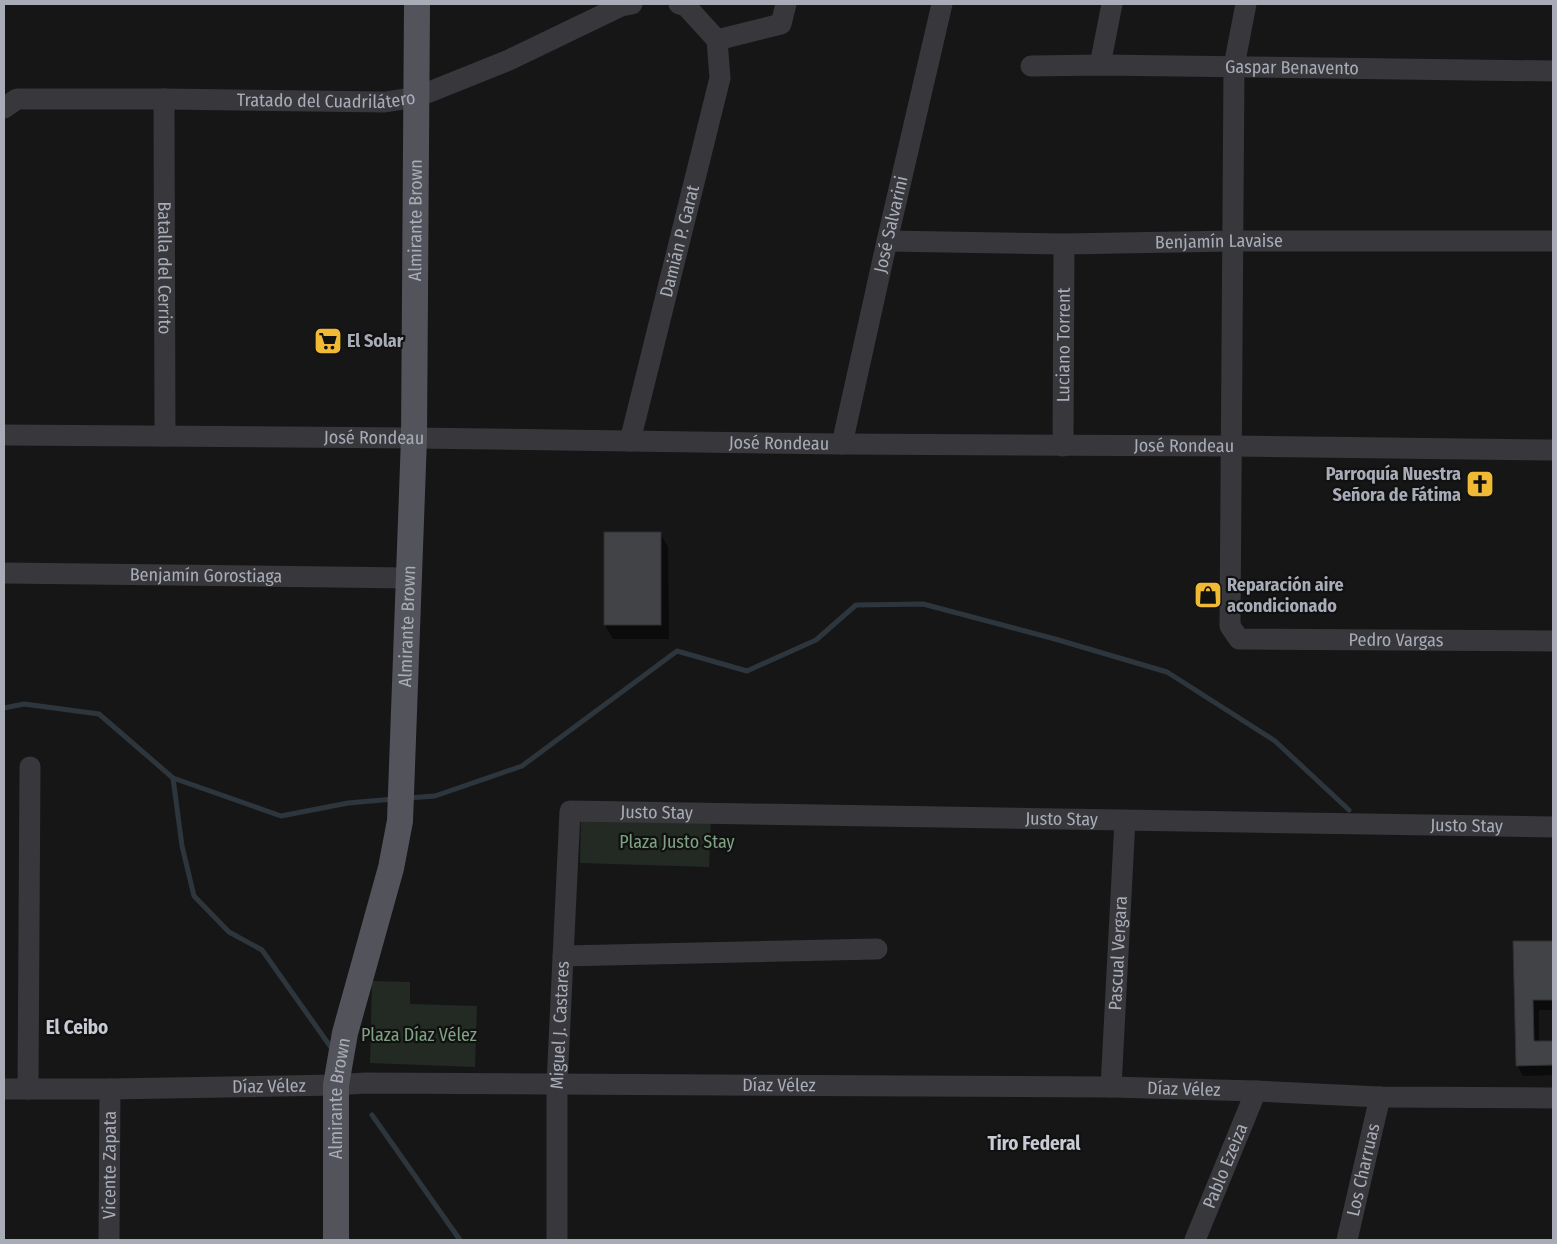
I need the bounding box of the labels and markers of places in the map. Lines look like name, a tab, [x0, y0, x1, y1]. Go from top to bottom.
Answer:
supermarket icon: El Solar	[313, 326, 343, 356]
place label: El Solar	[347, 330, 404, 352]
place label: Parroquía Nuestra Señora de Fátima	[1326, 463, 1461, 506]
church icon: Parroquía Nuestra Señora de Fátima	[1465, 469, 1495, 499]
place label: Reparación aire acondicionado	[1227, 574, 1344, 617]
shop icon: Reparación aire acondicionado	[1193, 580, 1223, 610]

